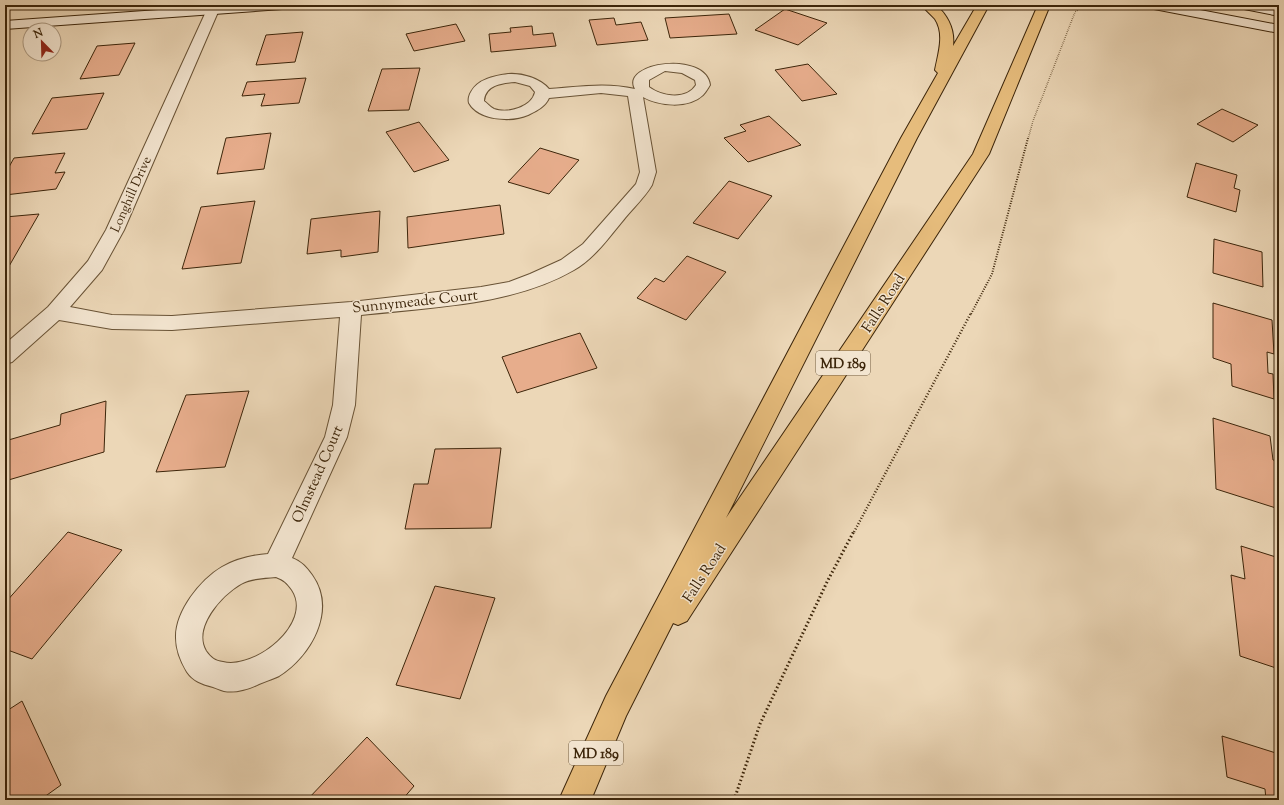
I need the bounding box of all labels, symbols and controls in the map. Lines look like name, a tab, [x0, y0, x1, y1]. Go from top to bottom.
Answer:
north arrow	[22, 22, 62, 62]
text: N	[30, 25, 46, 43]
street label: Longhill Drive	[107, 154, 157, 236]
street label: Falls Road	[857, 270, 911, 337]
street label: Sunnymeade Court	[351, 285, 479, 320]
road number: MD 189	[816, 351, 870, 375]
street label: Olmstead Court	[287, 422, 349, 527]
street label: Falls Road	[678, 540, 732, 607]
road number: MD 189	[569, 741, 623, 765]

